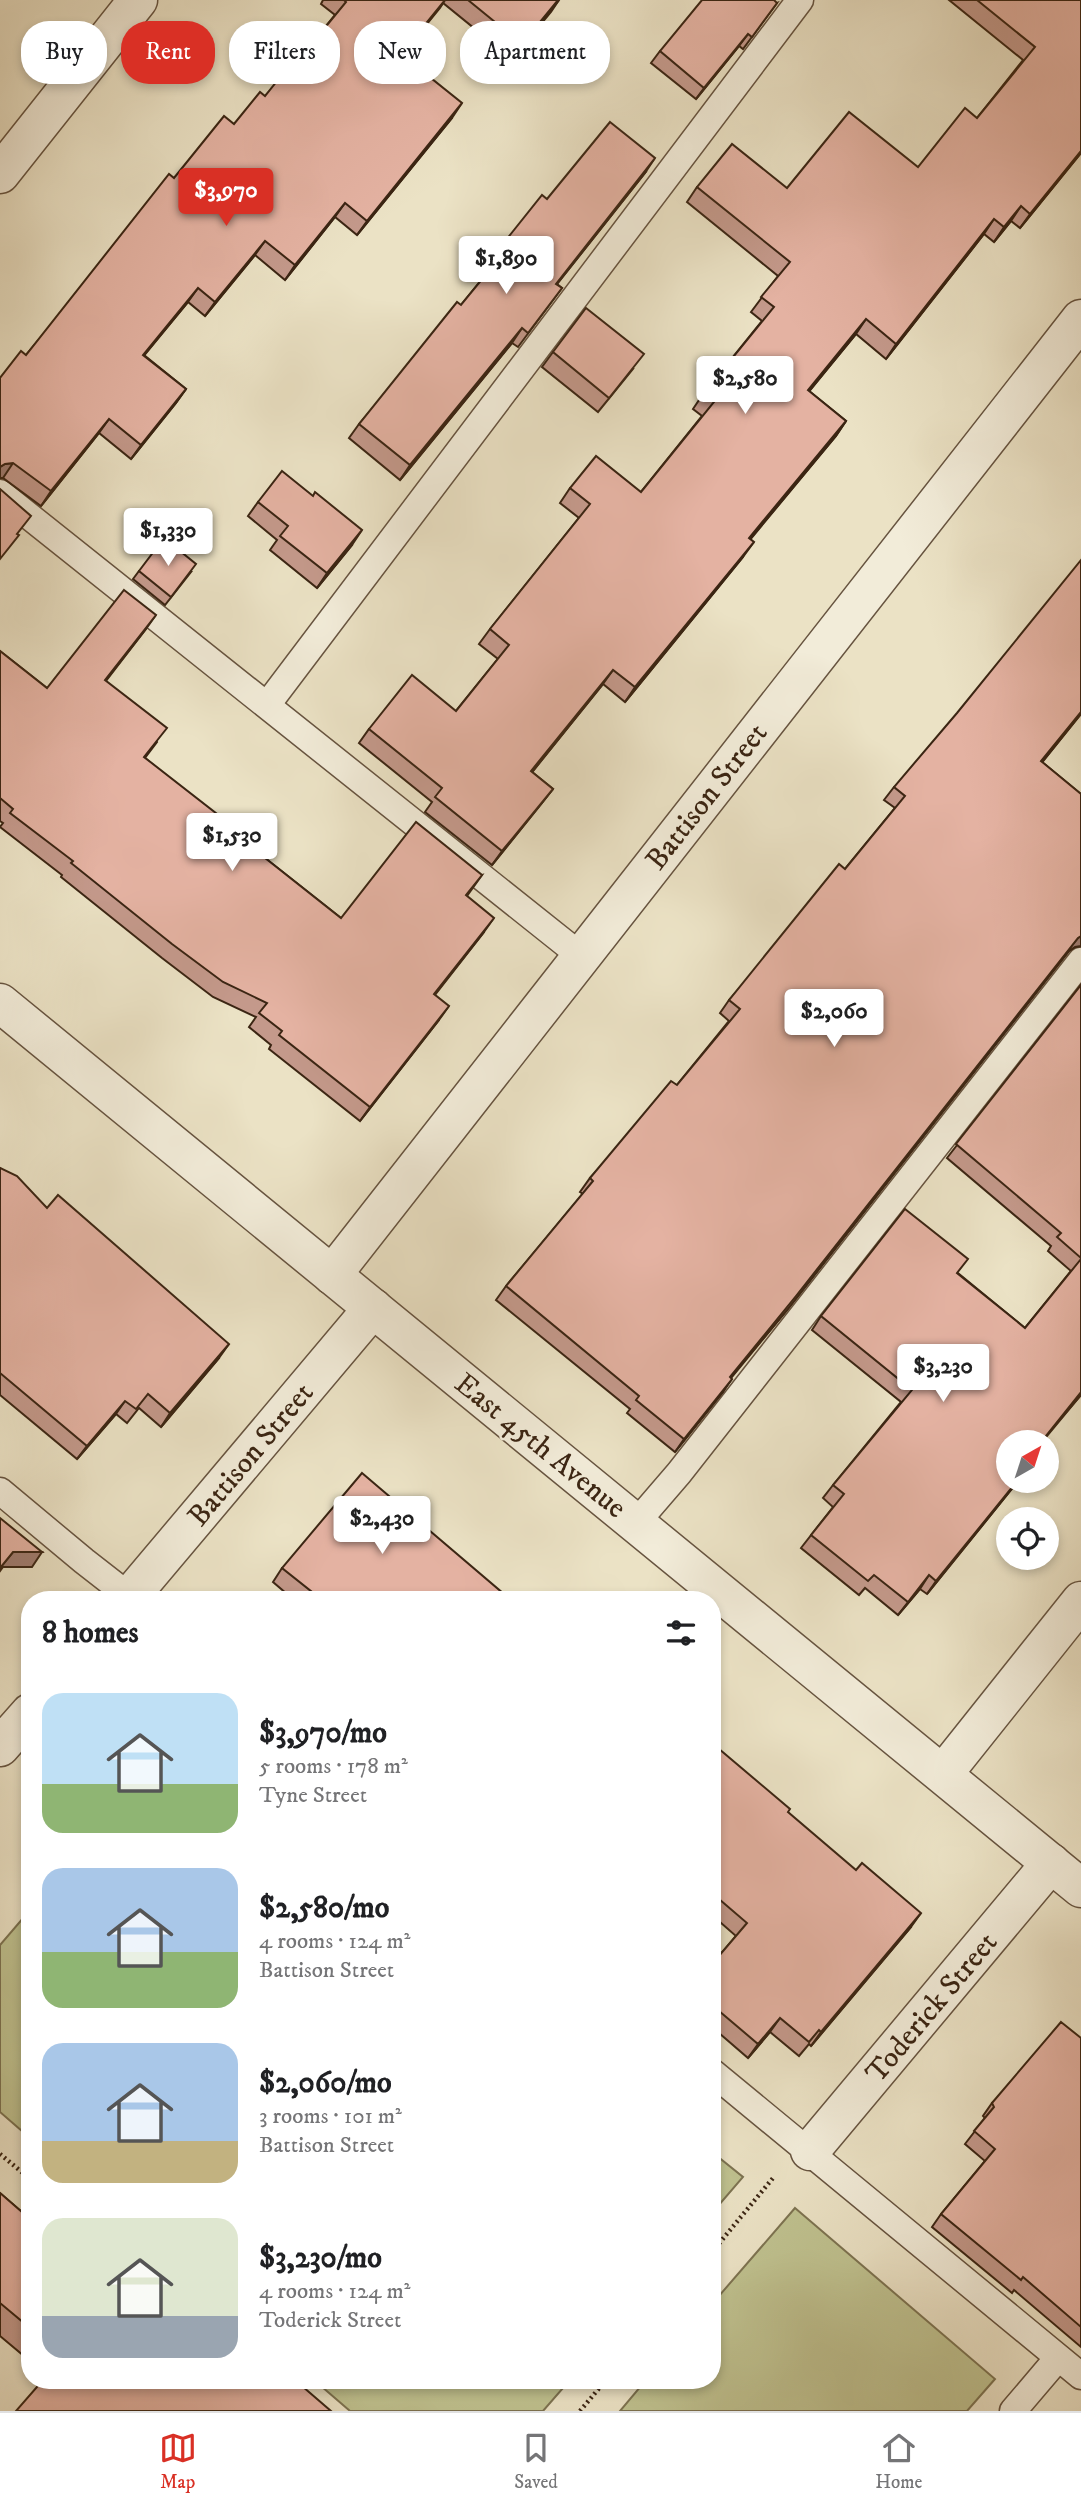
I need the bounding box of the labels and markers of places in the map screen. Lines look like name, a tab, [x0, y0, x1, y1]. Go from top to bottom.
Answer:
pin: $3,970	[169, 168, 283, 228]
pin: $1,890	[449, 236, 563, 296]
pin: $2,580	[688, 356, 802, 416]
pin: $1,330	[111, 508, 225, 568]
pin: $1,530	[175, 814, 289, 873]
pin: $2,060	[777, 990, 891, 1049]
pin: $3,230	[886, 1344, 1000, 1404]
pin: $2,430	[325, 1496, 439, 1556]

